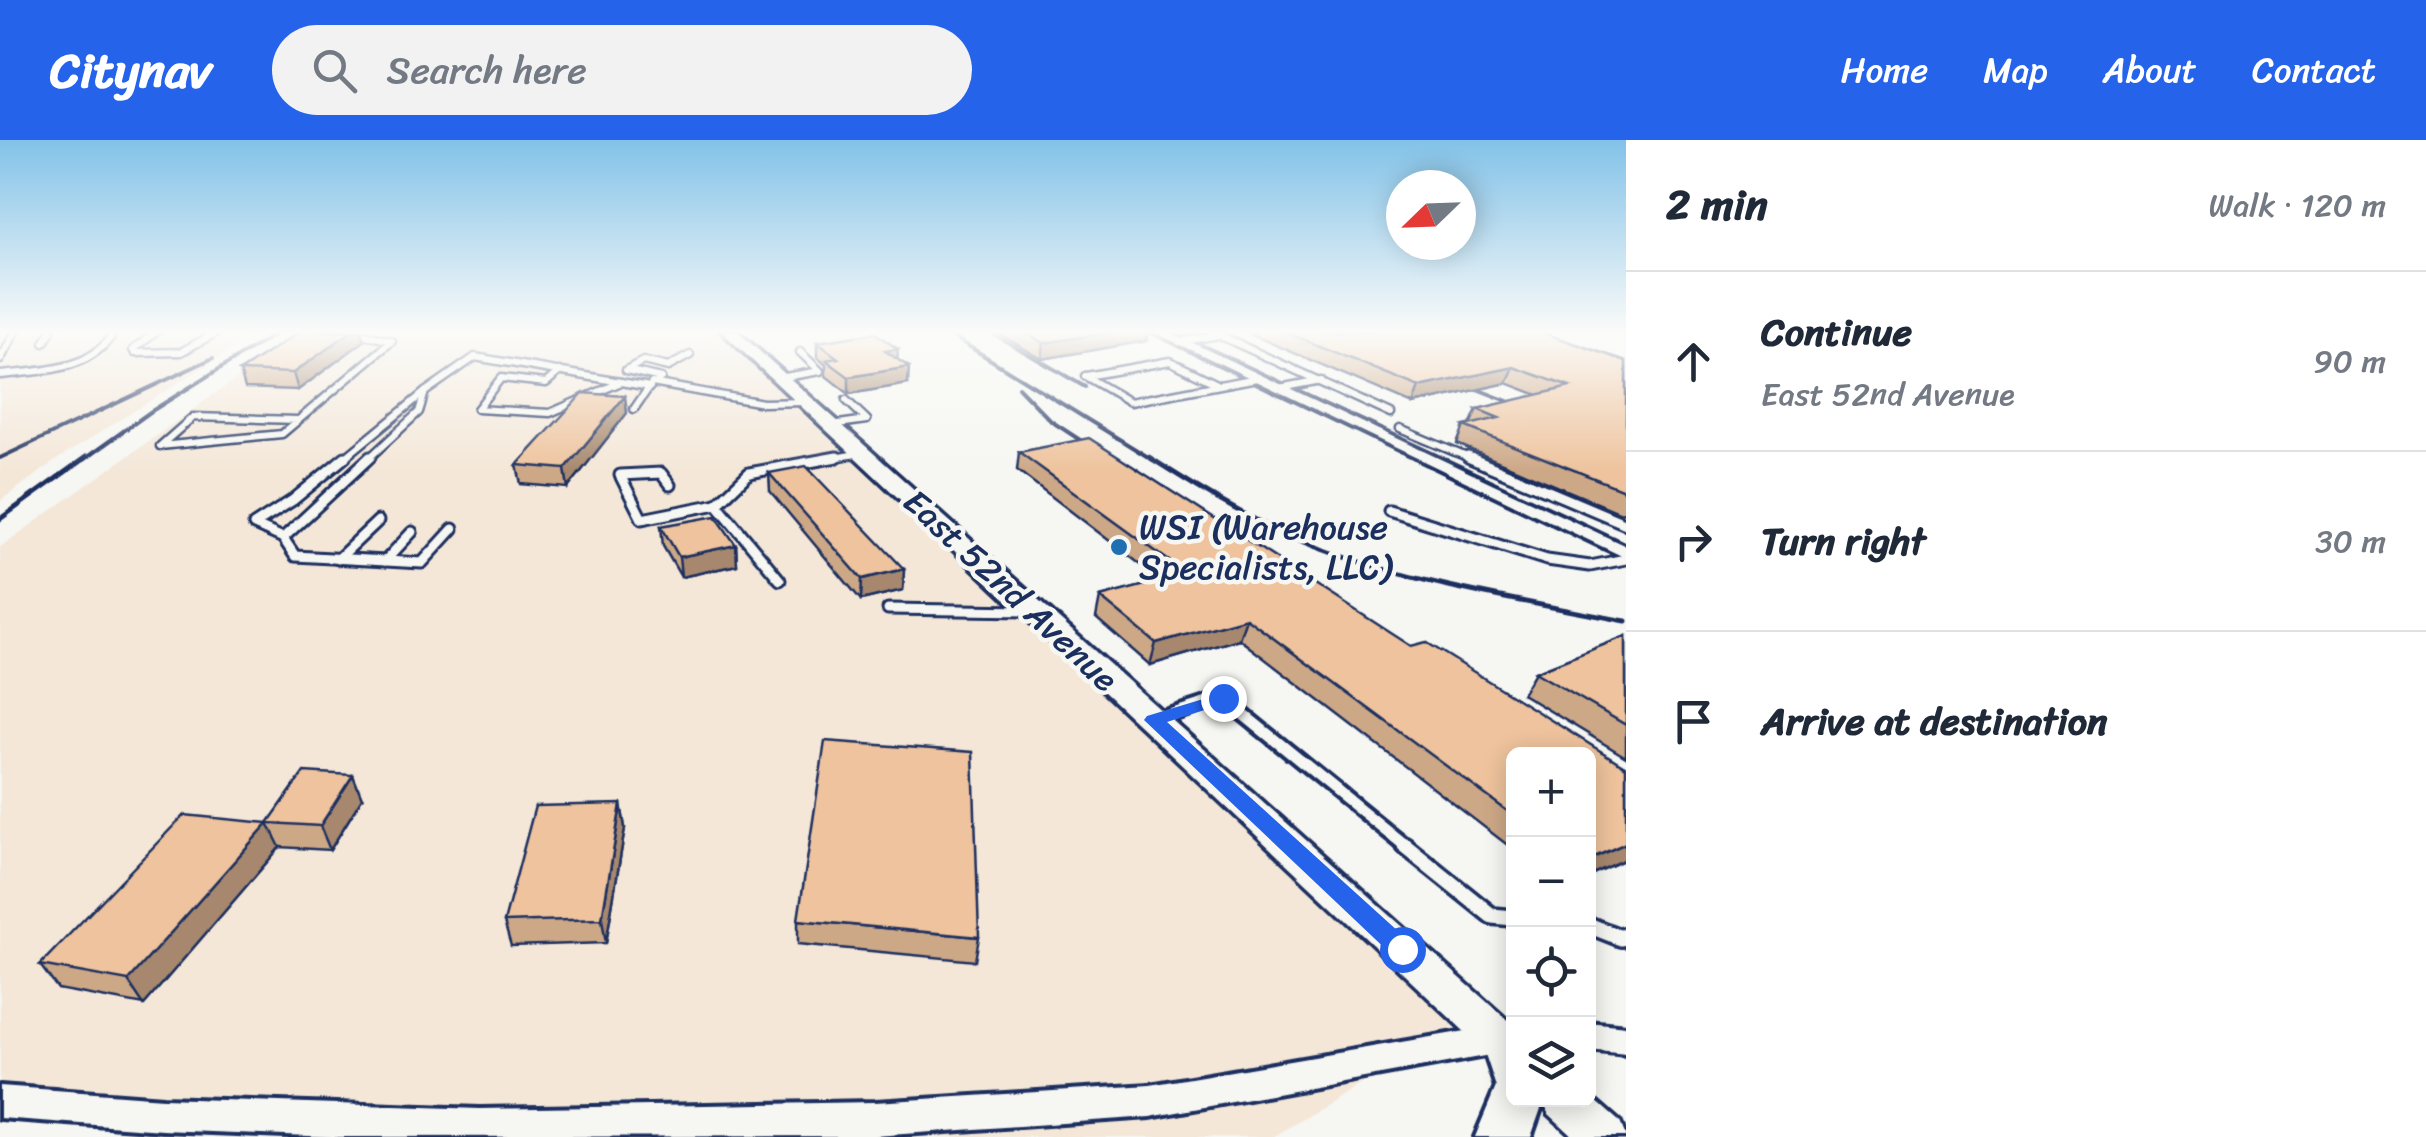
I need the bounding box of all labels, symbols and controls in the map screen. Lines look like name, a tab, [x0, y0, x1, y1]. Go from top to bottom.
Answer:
search box	[272, 25, 972, 115]
text: Citynav	[50, 28, 212, 113]
text: Search here	[387, 37, 587, 104]
text: Home	[1841, 39, 1928, 101]
text: Map	[1983, 39, 2048, 101]
text: About	[2103, 39, 2197, 101]
text: Contact	[2252, 39, 2376, 101]
icon: search	[307, 43, 362, 98]
text: 2 min	[1666, 168, 1768, 242]
north arrow	[1386, 170, 1476, 260]
text: Walk · 120 m	[2209, 177, 2386, 234]
text: Continue	[1761, 299, 1912, 366]
text: 90 m	[2313, 333, 2386, 390]
icon: ahead	[1666, 334, 1721, 389]
text: East 52nd Avenue	[1761, 366, 2015, 423]
street label: East 52nd Avenue	[888, 473, 1134, 707]
place label: WSI (Warehouse Specialists, LLC)	[1139, 496, 1393, 598]
text: Turn right	[1761, 508, 1926, 575]
text: 30 m	[2315, 513, 2386, 570]
icon: right	[1666, 514, 1721, 569]
marker: WSI (Warehouse Specialists, LLC)	[1108, 536, 1130, 558]
route end	[1201, 676, 1247, 722]
text: Arrive at destination	[1761, 688, 2108, 755]
icon: arrive	[1666, 694, 1721, 749]
map controls	[1506, 747, 1596, 1107]
button: +	[1506, 747, 1596, 837]
button: −	[1506, 837, 1596, 927]
route start	[1380, 927, 1426, 973]
button: locate	[1506, 927, 1596, 1017]
button: layers	[1506, 1017, 1596, 1107]

